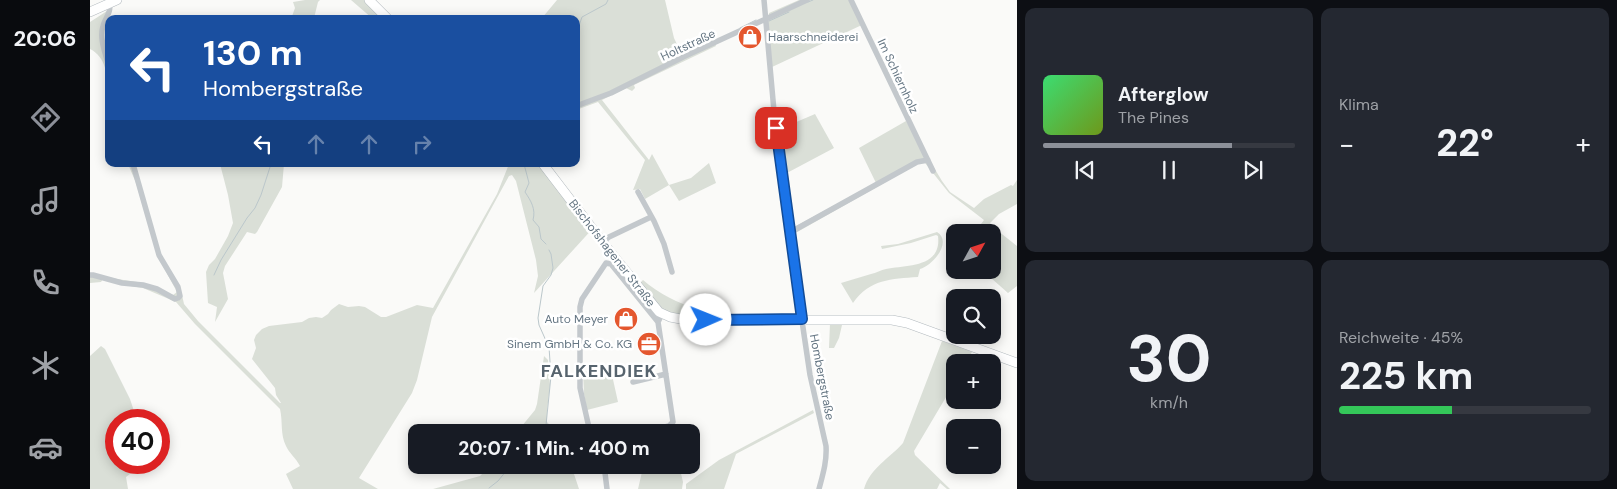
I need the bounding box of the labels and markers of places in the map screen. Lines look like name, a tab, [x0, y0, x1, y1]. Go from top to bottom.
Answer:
shop icon: Haarschneiderei	[737, 24, 763, 50]
place label: Haarschneiderei	[768, 29, 858, 45]
pin	[755, 107, 797, 149]
shop icon: Auto Meyer	[613, 306, 639, 332]
place label: Auto Meyer	[544, 311, 609, 327]
office icon: Sinem GmbH & Co. KG	[636, 331, 662, 357]
place label: Sinem GmbH & Co. KG	[507, 336, 632, 352]

